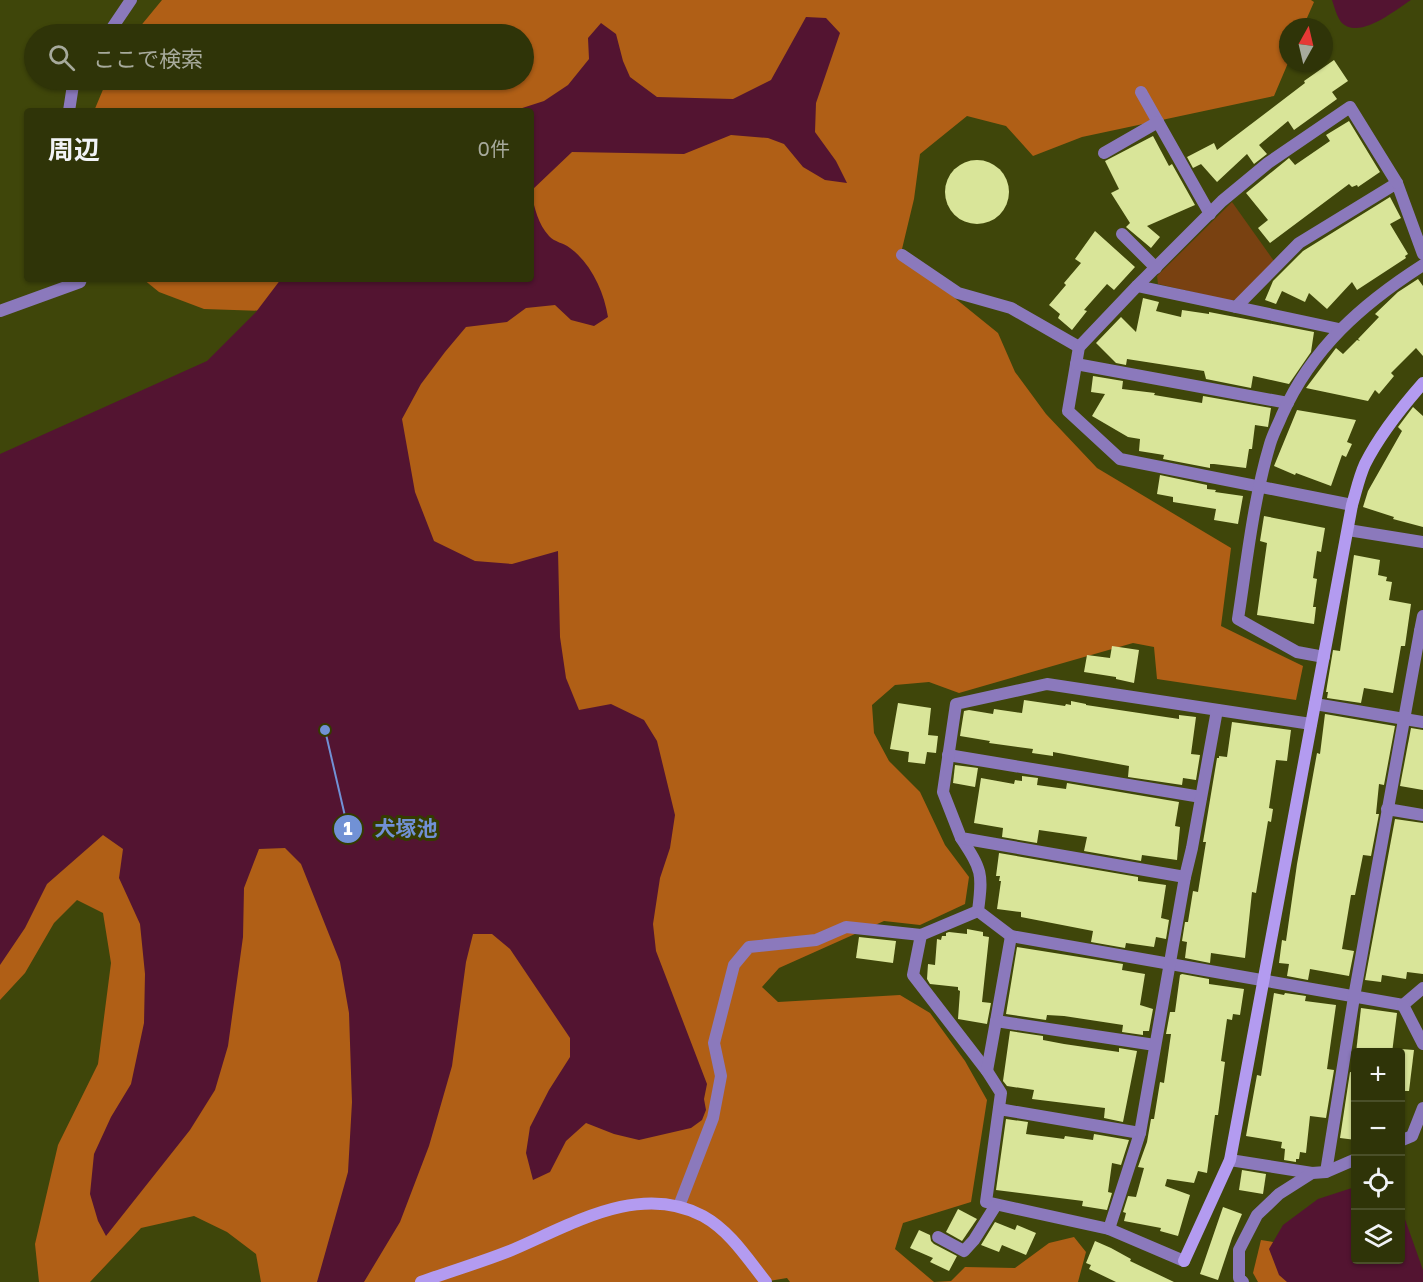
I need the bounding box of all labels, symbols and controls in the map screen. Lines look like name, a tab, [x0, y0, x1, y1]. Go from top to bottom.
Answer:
north arrow	[1279, 18, 1333, 72]
search box	[24, 24, 534, 90]
icon: search	[45, 41, 78, 74]
text: ここで検索	[93, 45, 203, 72]
text: 周辺	[48, 134, 100, 165]
text: 0件	[478, 136, 510, 160]
callout: 犬塚池	[333, 809, 450, 848]
text: 犬塚池	[375, 815, 438, 841]
text: 1	[343, 817, 353, 839]
map controls	[1351, 1048, 1405, 1264]
button: +	[1351, 1048, 1405, 1102]
button: −	[1351, 1102, 1405, 1156]
button: locate	[1351, 1156, 1405, 1210]
button: layers	[1351, 1210, 1405, 1264]

